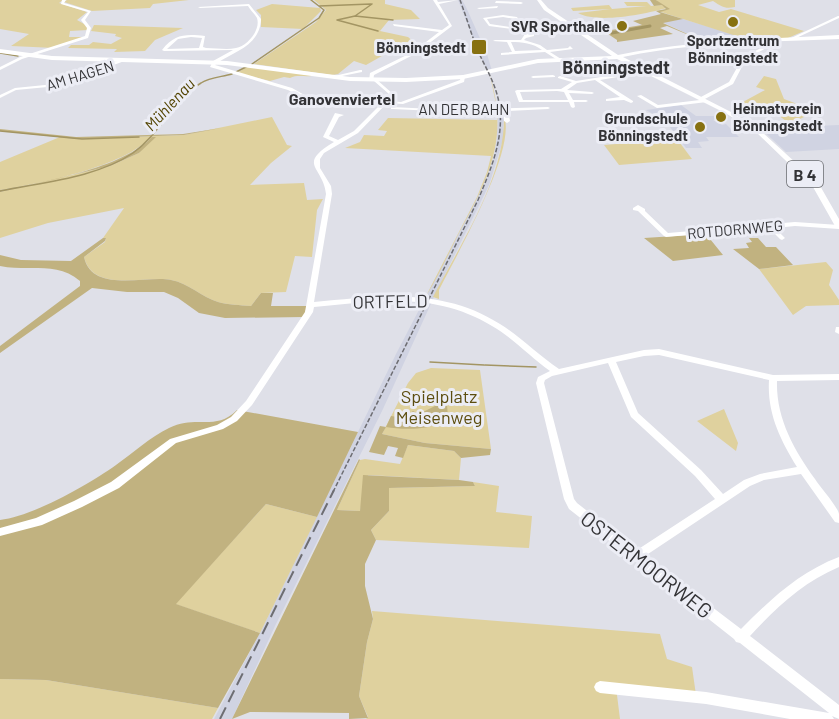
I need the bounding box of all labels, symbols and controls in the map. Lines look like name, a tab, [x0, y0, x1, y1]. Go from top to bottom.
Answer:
marker: Sportzentrum Bönningstedt	[726, 15, 740, 29]
place label: SVR Sporthalle	[511, 17, 610, 35]
marker: SVR Sporthalle	[615, 19, 629, 33]
place label: Sportzentrum Bönningstedt	[687, 31, 779, 66]
place label: Bönningstedt	[376, 38, 466, 56]
marker: Bönningstedt	[470, 38, 488, 56]
street label: AM HAGEN	[44, 56, 116, 94]
district label: Bönningstedt	[562, 56, 670, 78]
water label: Mühlenau	[140, 74, 198, 134]
district label: Ganovenviertel	[289, 89, 395, 108]
place label: Heimatverein Bönningstedt	[733, 99, 823, 134]
street label: AN DER BAHN	[419, 100, 509, 118]
place label: Grundschule Bönningstedt	[598, 109, 688, 144]
marker: Heimatverein Bönningstedt	[714, 110, 728, 124]
marker: Grundschule Bönningstedt	[693, 120, 707, 134]
road number: B 4	[787, 161, 823, 187]
street label: ROTDORNWEG	[686, 216, 784, 242]
street label: ORTFELD	[352, 289, 428, 313]
park label: Spielplatz Meisenweg	[396, 385, 482, 428]
street label: OSTERMOORWEG	[576, 505, 718, 623]

